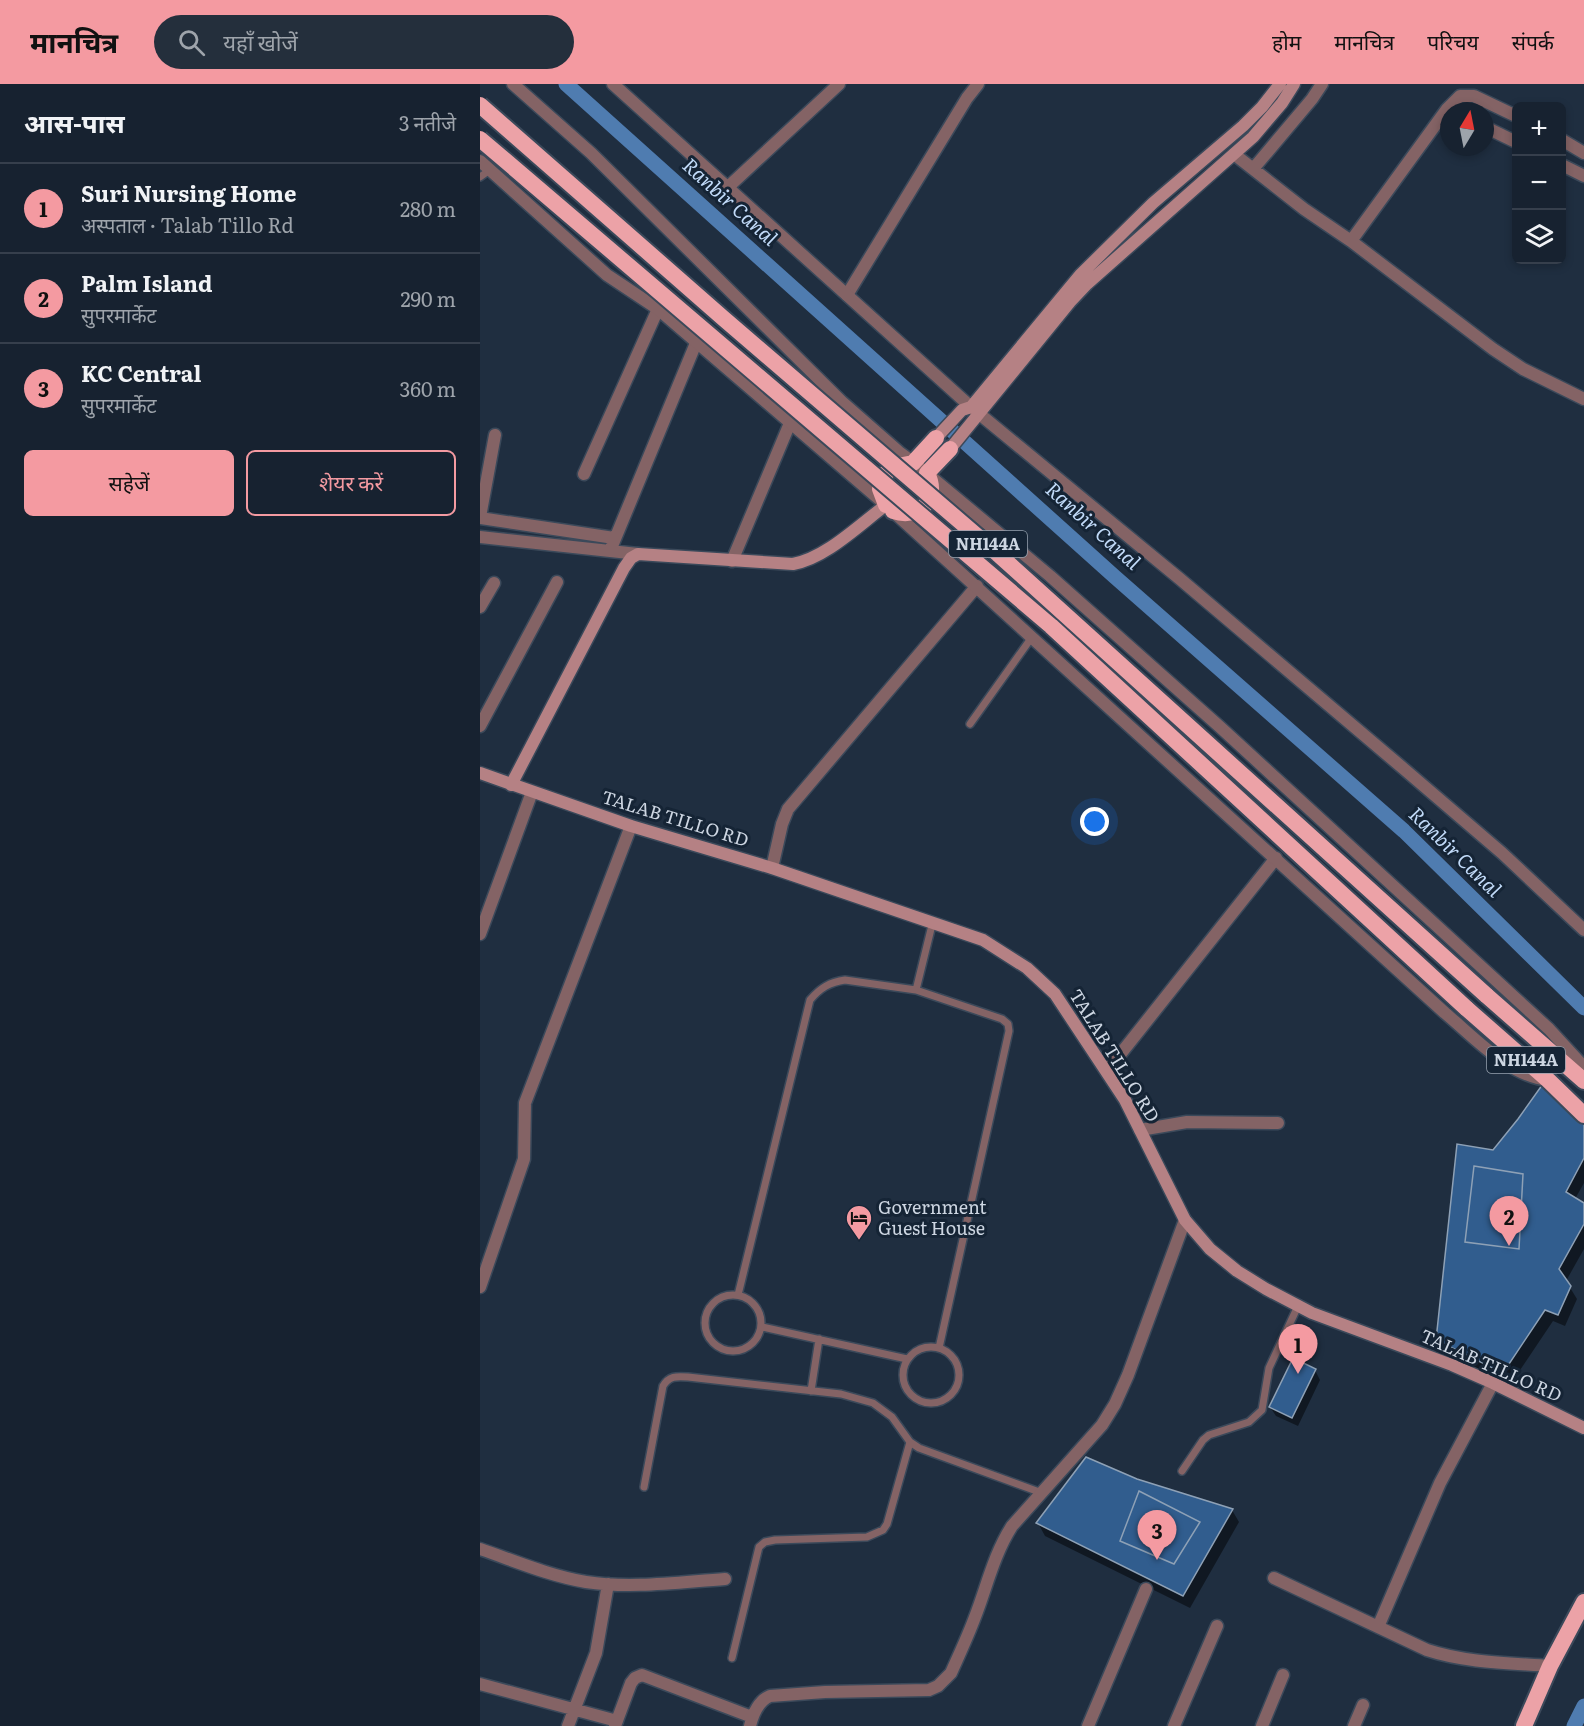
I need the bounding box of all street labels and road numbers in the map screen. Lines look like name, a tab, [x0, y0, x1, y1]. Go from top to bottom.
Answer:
road number: NH144A	[949, 531, 1027, 557]
street label: TALAB TILLO RD	[599, 782, 752, 853]
street label: TALAB TILLO RD	[1063, 983, 1167, 1127]
road number: NH144A	[1487, 1047, 1565, 1073]
street label: TALAB TILLO RD	[1417, 1321, 1567, 1408]

